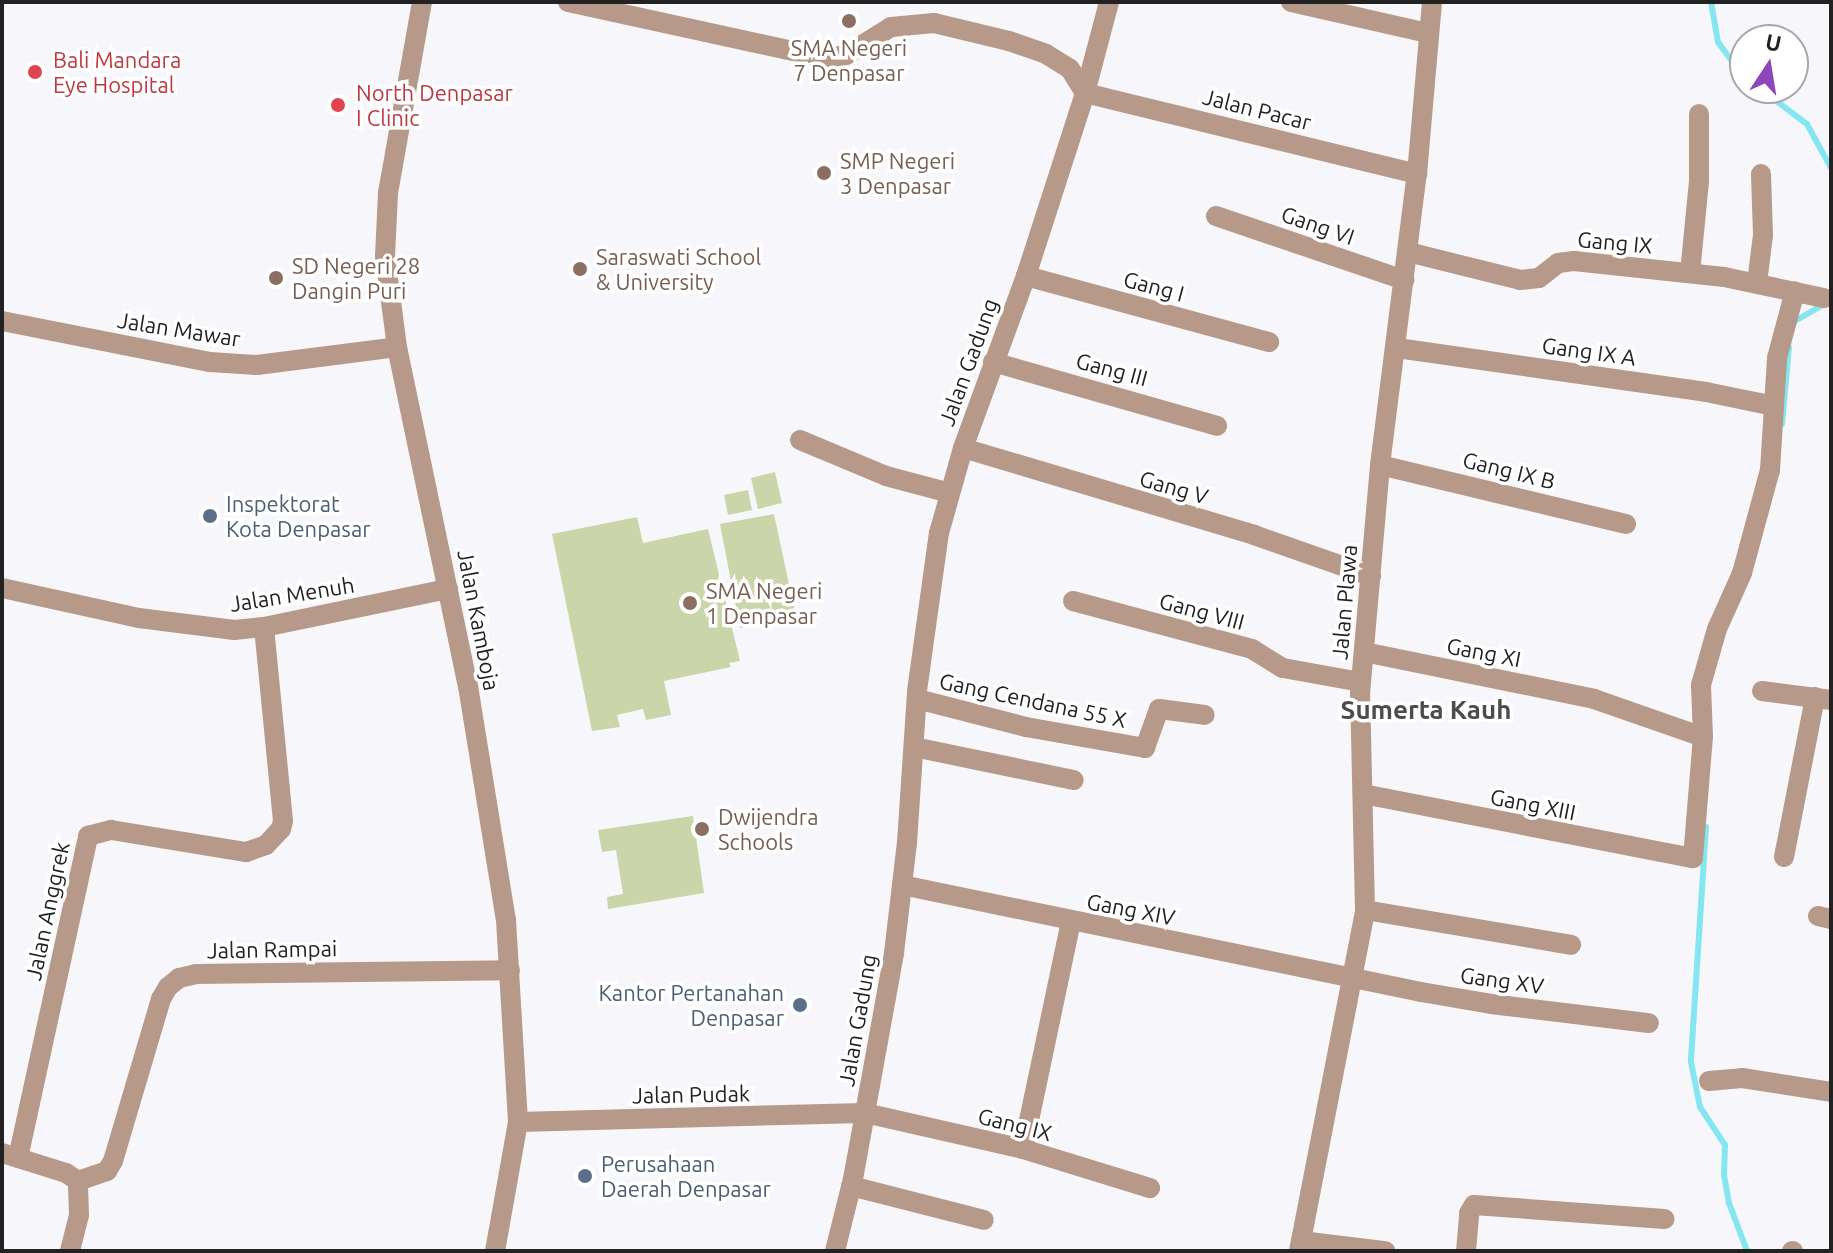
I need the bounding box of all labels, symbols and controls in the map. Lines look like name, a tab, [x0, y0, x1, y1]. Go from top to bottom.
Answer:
marker: SMA Negeri 7 Denpasar	[840, 12, 858, 30]
north arrow	[1729, 24, 1809, 104]
text: U	[1764, 28, 1784, 56]
place label: SMA Negeri 7 Denpasar	[791, 34, 907, 86]
place label: Bali Mandara Eye Hospital	[53, 46, 181, 98]
marker: Bali Mandara Eye Hospital	[24, 61, 46, 83]
place label: North Denpasar I Clinic	[356, 79, 513, 130]
street label: Jalan Pacar	[1200, 83, 1314, 135]
marker: North Denpasar I Clinic	[327, 94, 349, 116]
place label: SMP Negeri 3 Denpasar	[840, 147, 955, 198]
marker: SMP Negeri 3 Denpasar	[815, 164, 833, 182]
street label: Gang VI	[1278, 200, 1358, 250]
street label: Gang IX	[1576, 226, 1654, 258]
place label: Saraswati School & University	[596, 243, 761, 294]
place label: SD Negeri 28 Dangin Puri	[292, 252, 420, 304]
marker: Saraswati School & University	[571, 260, 589, 278]
street label: Gang I	[1121, 265, 1187, 307]
marker: SD Negeri 28 Dangin Puri	[267, 269, 285, 287]
street label: Jalan Gadung	[933, 295, 1003, 429]
street label: Jalan Mawar	[116, 306, 242, 352]
street label: Gang IX A	[1540, 331, 1638, 371]
street label: Gang III	[1073, 347, 1151, 391]
street label: Gang IX B	[1460, 446, 1558, 494]
street label: Gang V	[1137, 465, 1211, 509]
place label: Inspektorat Kota Denpasar	[226, 490, 371, 542]
marker: Inspektorat Kota Denpasar	[201, 507, 219, 525]
street label: Jalan Plawa	[1326, 543, 1362, 661]
street label: Jalan Kamboja	[452, 547, 506, 693]
street label: Jalan Menuh	[228, 571, 356, 617]
place label: SMA Negeri 1 Denpasar	[706, 577, 822, 628]
street label: Gang VIII	[1157, 587, 1247, 635]
marker: SMA Negeri 1 Denpasar	[681, 594, 699, 612]
street label: Gang XI	[1445, 632, 1523, 672]
street label: Gang Cendana 55 X	[937, 667, 1129, 733]
district label: Sumerta Kauh	[1341, 694, 1511, 726]
street label: Gang XIII	[1488, 783, 1578, 825]
place label: Dwijendra Schools	[718, 803, 818, 854]
marker: Dwijendra Schools	[693, 820, 711, 838]
street label: Jalan Anggrek	[19, 840, 75, 982]
street label: Gang XIV	[1085, 888, 1177, 930]
street label: Jalan Rampai	[207, 935, 337, 963]
street label: Jalan Gadung	[832, 952, 882, 1088]
street label: Gang XV	[1459, 961, 1545, 999]
place label: Kantor Pertanahan Denpasar	[598, 979, 784, 1030]
marker: Kantor Pertanahan Denpasar	[791, 996, 809, 1014]
street label: Jalan Pudak	[632, 1080, 750, 1108]
street label: Gang IX	[975, 1102, 1055, 1146]
place label: Perusahaan Daerah Denpasar	[601, 1150, 771, 1202]
marker: Perusahaan Daerah Denpasar	[576, 1167, 594, 1185]

